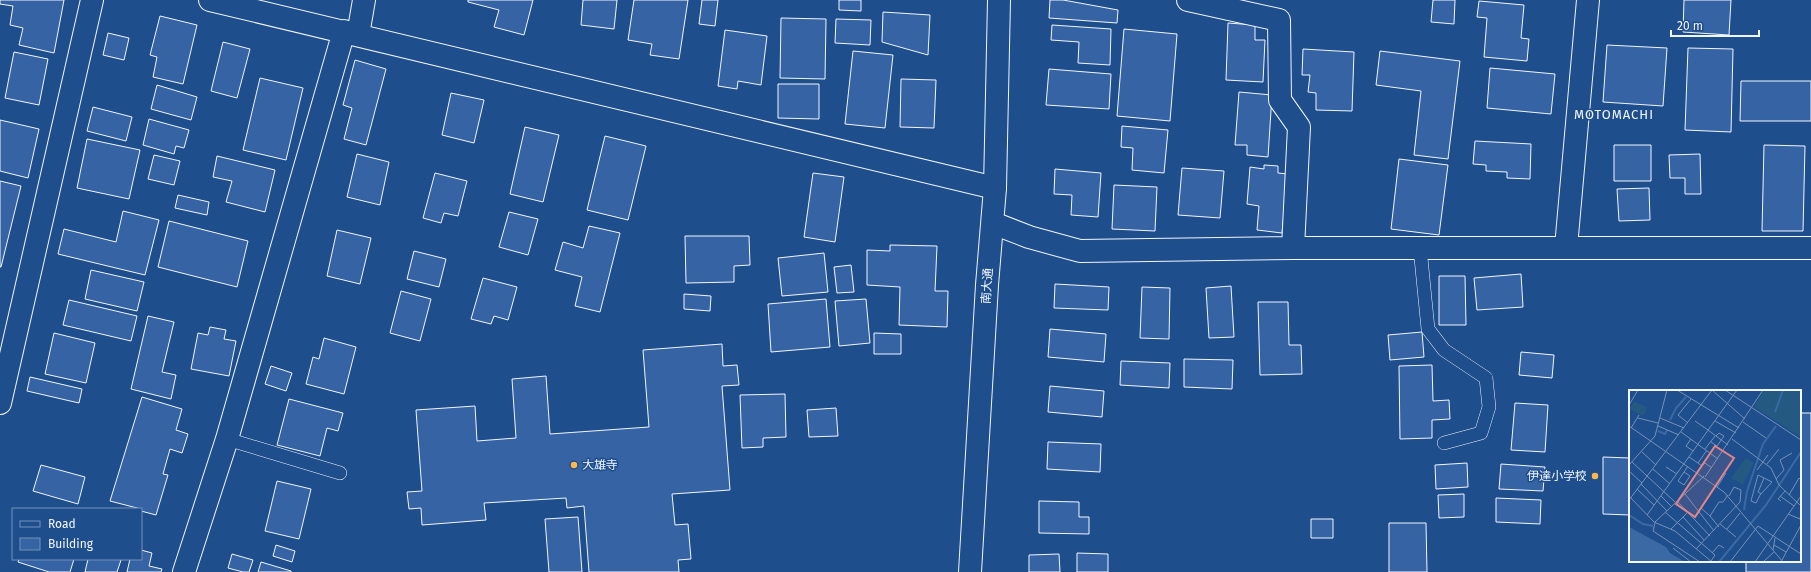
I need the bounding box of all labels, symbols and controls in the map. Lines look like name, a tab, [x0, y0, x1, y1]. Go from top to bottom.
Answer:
scale bar	[1671, 12, 1759, 38]
text: 20 m	[1677, 19, 1703, 33]
district label: MOTOMACHI	[1574, 107, 1654, 122]
street label: 南大通	[979, 268, 995, 304]
inset map	[1629, 390, 1801, 562]
place label: 大雄寺	[582, 458, 618, 472]
marker: 大雄寺	[569, 460, 579, 470]
place label: 伊達小学校	[1527, 469, 1587, 483]
marker: 伊達小学校	[1590, 471, 1600, 481]
legend	[12, 508, 142, 560]
text: Road	[48, 517, 76, 531]
text: Building	[48, 537, 94, 551]

